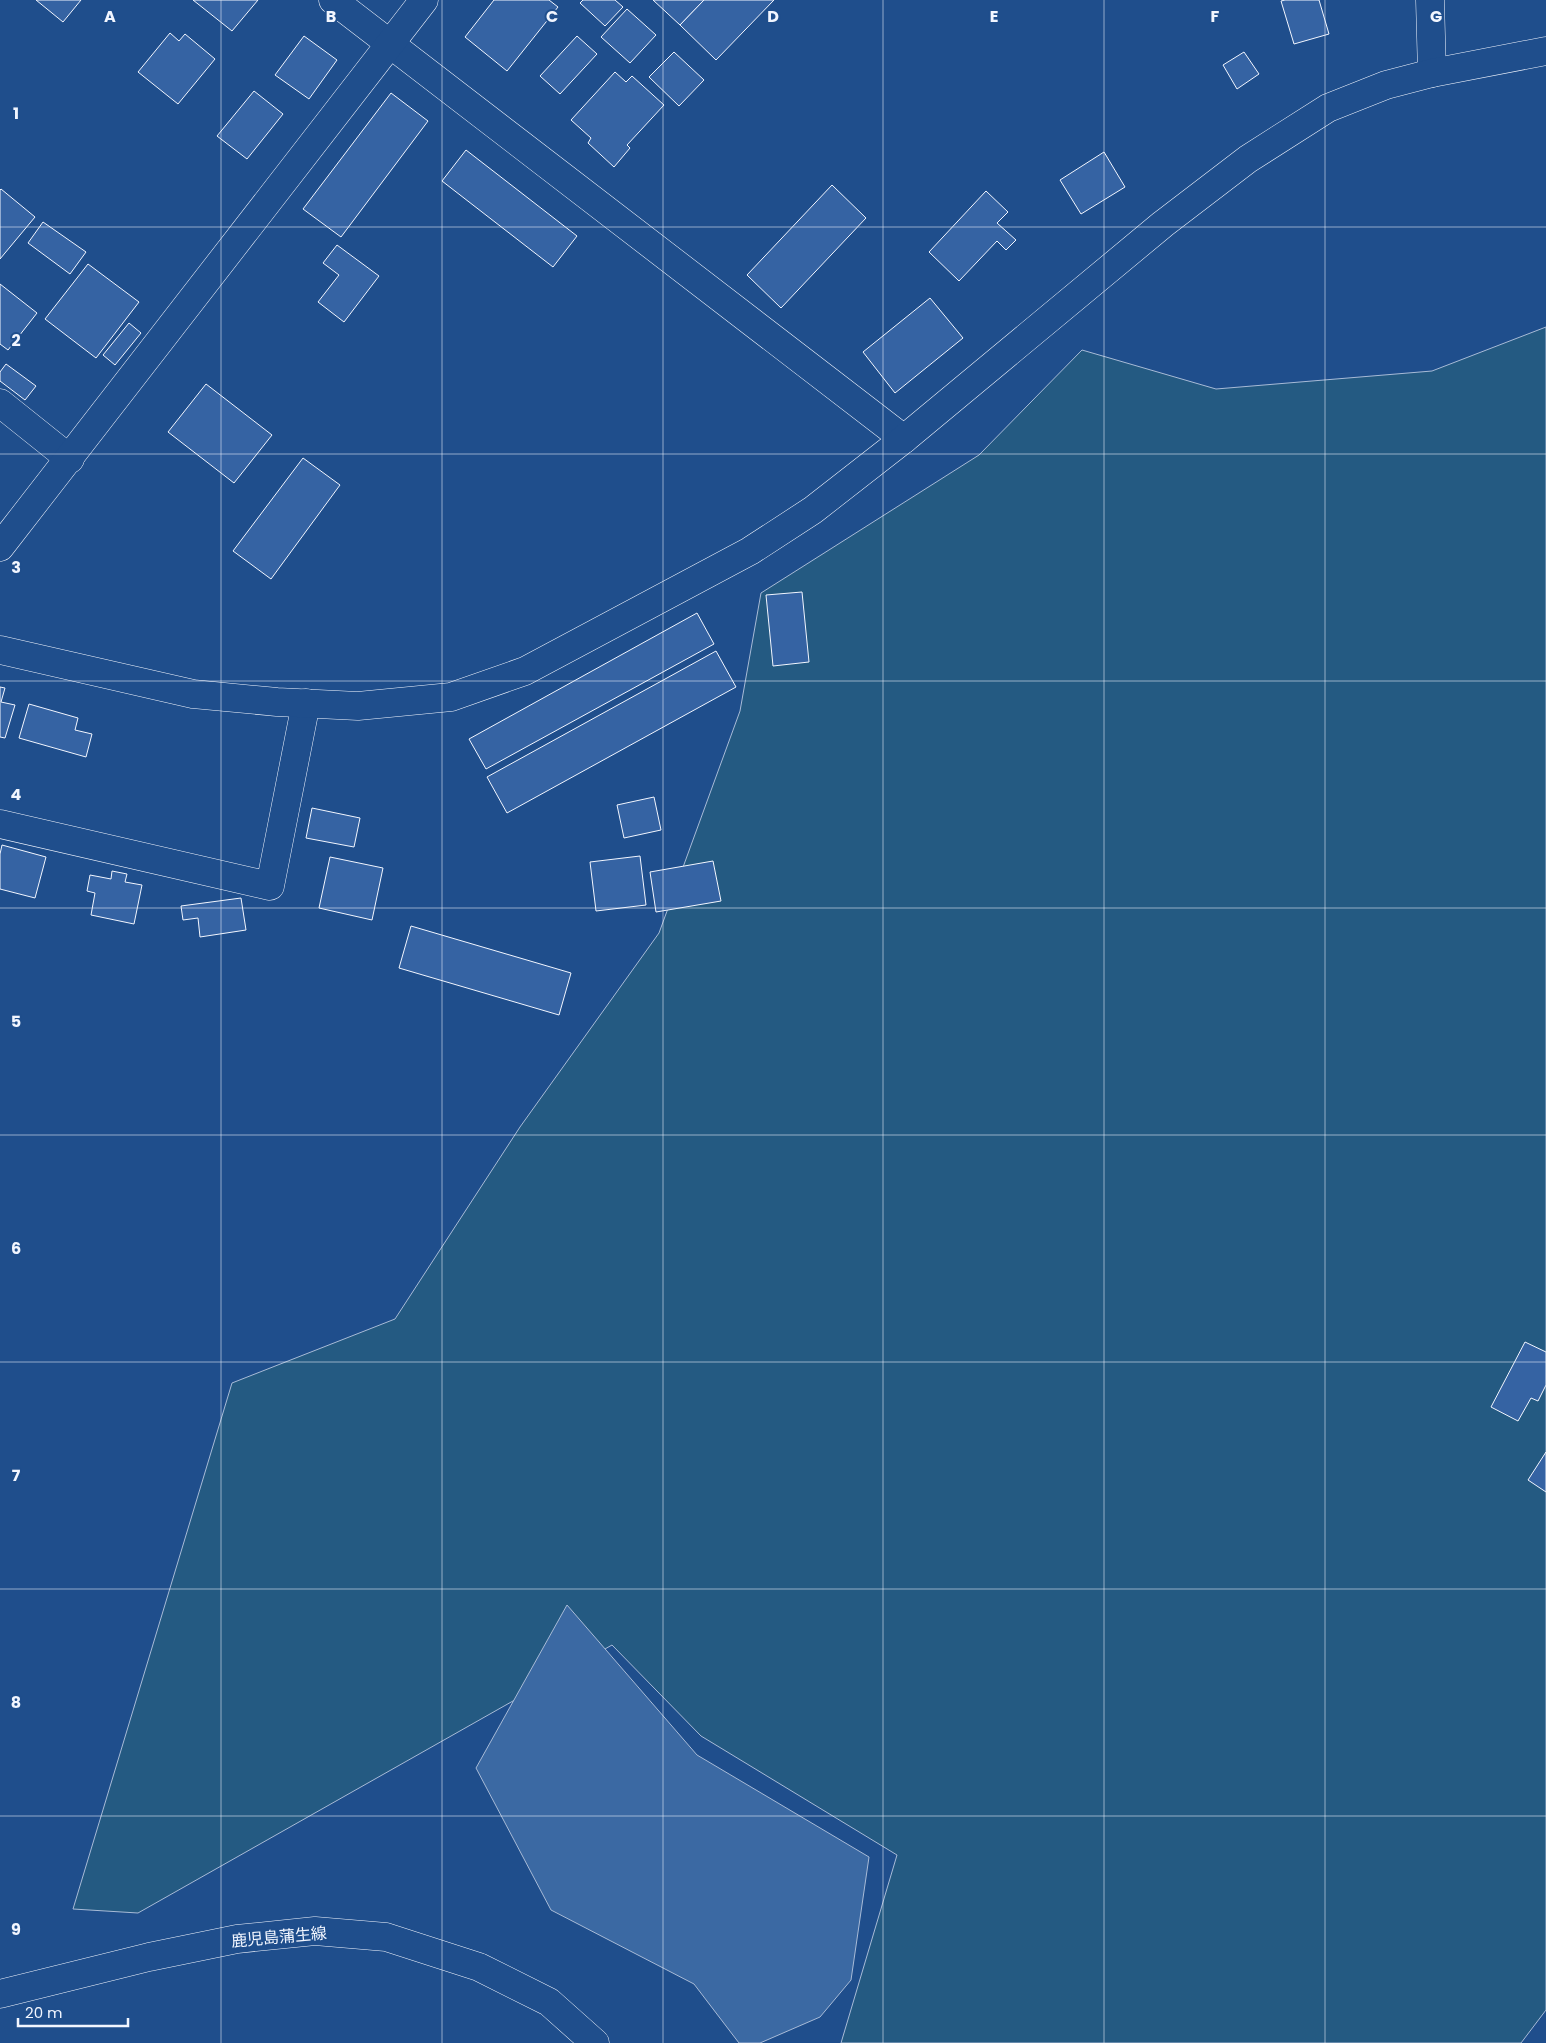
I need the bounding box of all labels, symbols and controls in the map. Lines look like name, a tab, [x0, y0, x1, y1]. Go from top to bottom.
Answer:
text: A	[104, 5, 116, 28]
text: B	[326, 5, 336, 28]
text: C	[546, 5, 558, 28]
text: D	[767, 5, 779, 28]
text: E	[990, 5, 998, 28]
text: F	[1211, 5, 1220, 28]
text: G	[1430, 5, 1442, 28]
text: 1	[13, 102, 19, 125]
text: 2	[11, 329, 21, 352]
text: 3	[11, 556, 21, 579]
text: 4	[11, 783, 22, 806]
text: 5	[11, 1010, 21, 1033]
text: 6	[11, 1237, 21, 1260]
text: 7	[12, 1464, 21, 1487]
text: 8	[11, 1691, 21, 1714]
text: 9	[11, 1918, 21, 1941]
street label: 鹿児島蒲生線	[230, 1921, 328, 1953]
scale bar	[18, 1996, 128, 2028]
text: 20 m	[25, 2002, 63, 2023]

